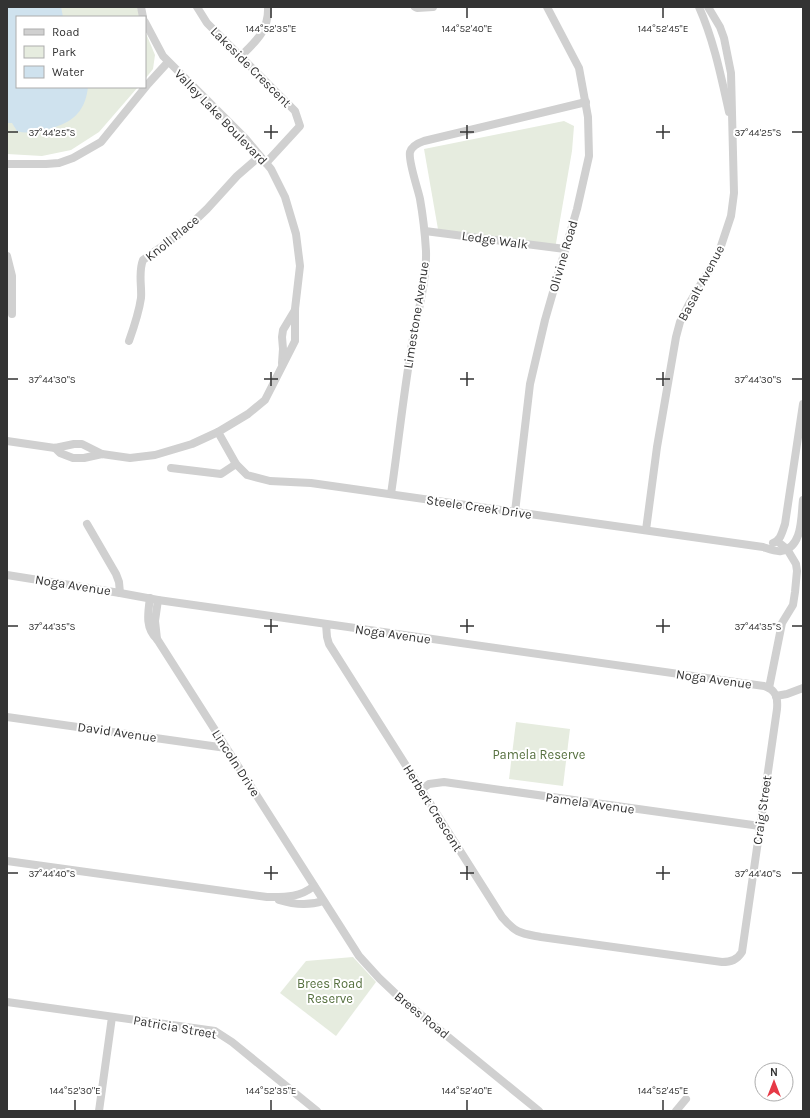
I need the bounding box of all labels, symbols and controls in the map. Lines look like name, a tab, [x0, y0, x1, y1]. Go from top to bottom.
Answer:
legend	[16, 16, 146, 88]
text: 144°52'35"E	[246, 23, 296, 35]
text: 144°52'40"E	[442, 23, 492, 35]
text: 144°52'45"E	[638, 23, 688, 35]
street label: Lakeside Crescent	[208, 24, 294, 110]
text: Road	[52, 25, 80, 39]
text: Park	[52, 45, 77, 59]
text: Water	[52, 65, 85, 79]
street label: Valley Lake Boulevard	[172, 66, 270, 168]
text: 37°44'25"S	[28, 127, 76, 139]
text: 37°44'25"S	[734, 127, 782, 139]
street label: Knoll Place	[142, 212, 202, 264]
street label: Olivine Road	[546, 218, 580, 294]
street label: Ledge Walk	[461, 228, 529, 252]
street label: Basalt Avenue	[675, 242, 727, 323]
street label: Limestone Avenue	[400, 260, 432, 370]
text: 37°44'30"S	[28, 374, 76, 386]
text: 37°44'30"S	[734, 374, 782, 386]
street label: Steele Creek Drive	[425, 492, 533, 522]
street label: Noga Avenue	[34, 572, 112, 598]
text: 37°44'35"S	[28, 621, 76, 633]
street label: Noga Avenue	[354, 621, 432, 647]
text: 37°44'35"S	[734, 621, 782, 633]
street label: Noga Avenue	[675, 666, 753, 692]
street label: David Avenue	[76, 719, 158, 745]
street label: Lincoln Drive	[209, 727, 263, 799]
park label: Pamela Reserve	[492, 747, 586, 762]
street label: Herbert Crescent	[400, 762, 466, 854]
street label: Craig Street	[750, 774, 774, 846]
street label: Pamela Avenue	[544, 789, 636, 817]
text: 37°44'40"S	[28, 868, 76, 880]
text: 37°44'40"S	[734, 868, 782, 880]
park label: Brees Road Reserve	[297, 976, 363, 1006]
street label: Brees Road	[392, 988, 452, 1042]
street label: Patricia Street	[132, 1012, 218, 1042]
north arrow	[754, 1062, 794, 1102]
text: N	[770, 1066, 778, 1079]
text: 144°52'30"E	[49, 1085, 101, 1097]
text: 144°52'35"E	[246, 1085, 296, 1097]
text: 144°52'40"E	[442, 1085, 492, 1097]
text: 144°52'45"E	[638, 1085, 688, 1097]

